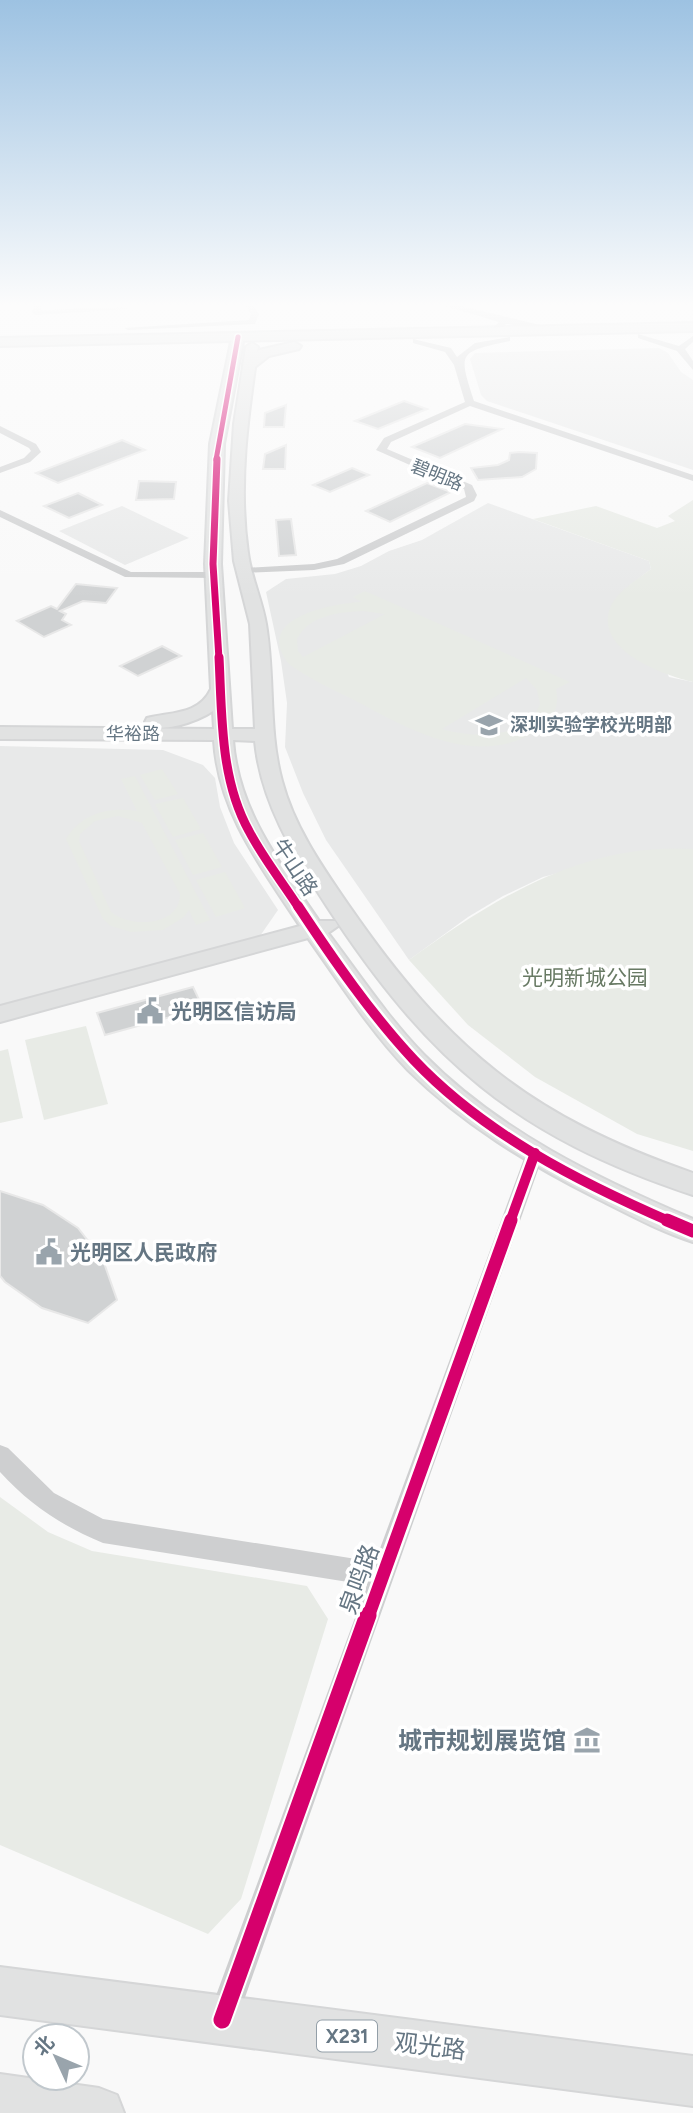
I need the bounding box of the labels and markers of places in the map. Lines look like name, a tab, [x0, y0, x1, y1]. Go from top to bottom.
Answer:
school or university icon: 深圳实验学校光明部	[474, 710, 504, 740]
place label: 深圳实验学校光明部	[510, 714, 672, 736]
public building icon: 光明区信访局	[135, 996, 165, 1026]
place label: 光明区信访局	[171, 999, 297, 1024]
public building icon: 光明区人民政府	[34, 1237, 64, 1267]
place label: 光明区人民政府	[70, 1240, 217, 1265]
museum icon: 城市规划展览馆	[572, 1725, 602, 1755]
place label: 城市规划展览馆	[398, 1726, 566, 1755]

